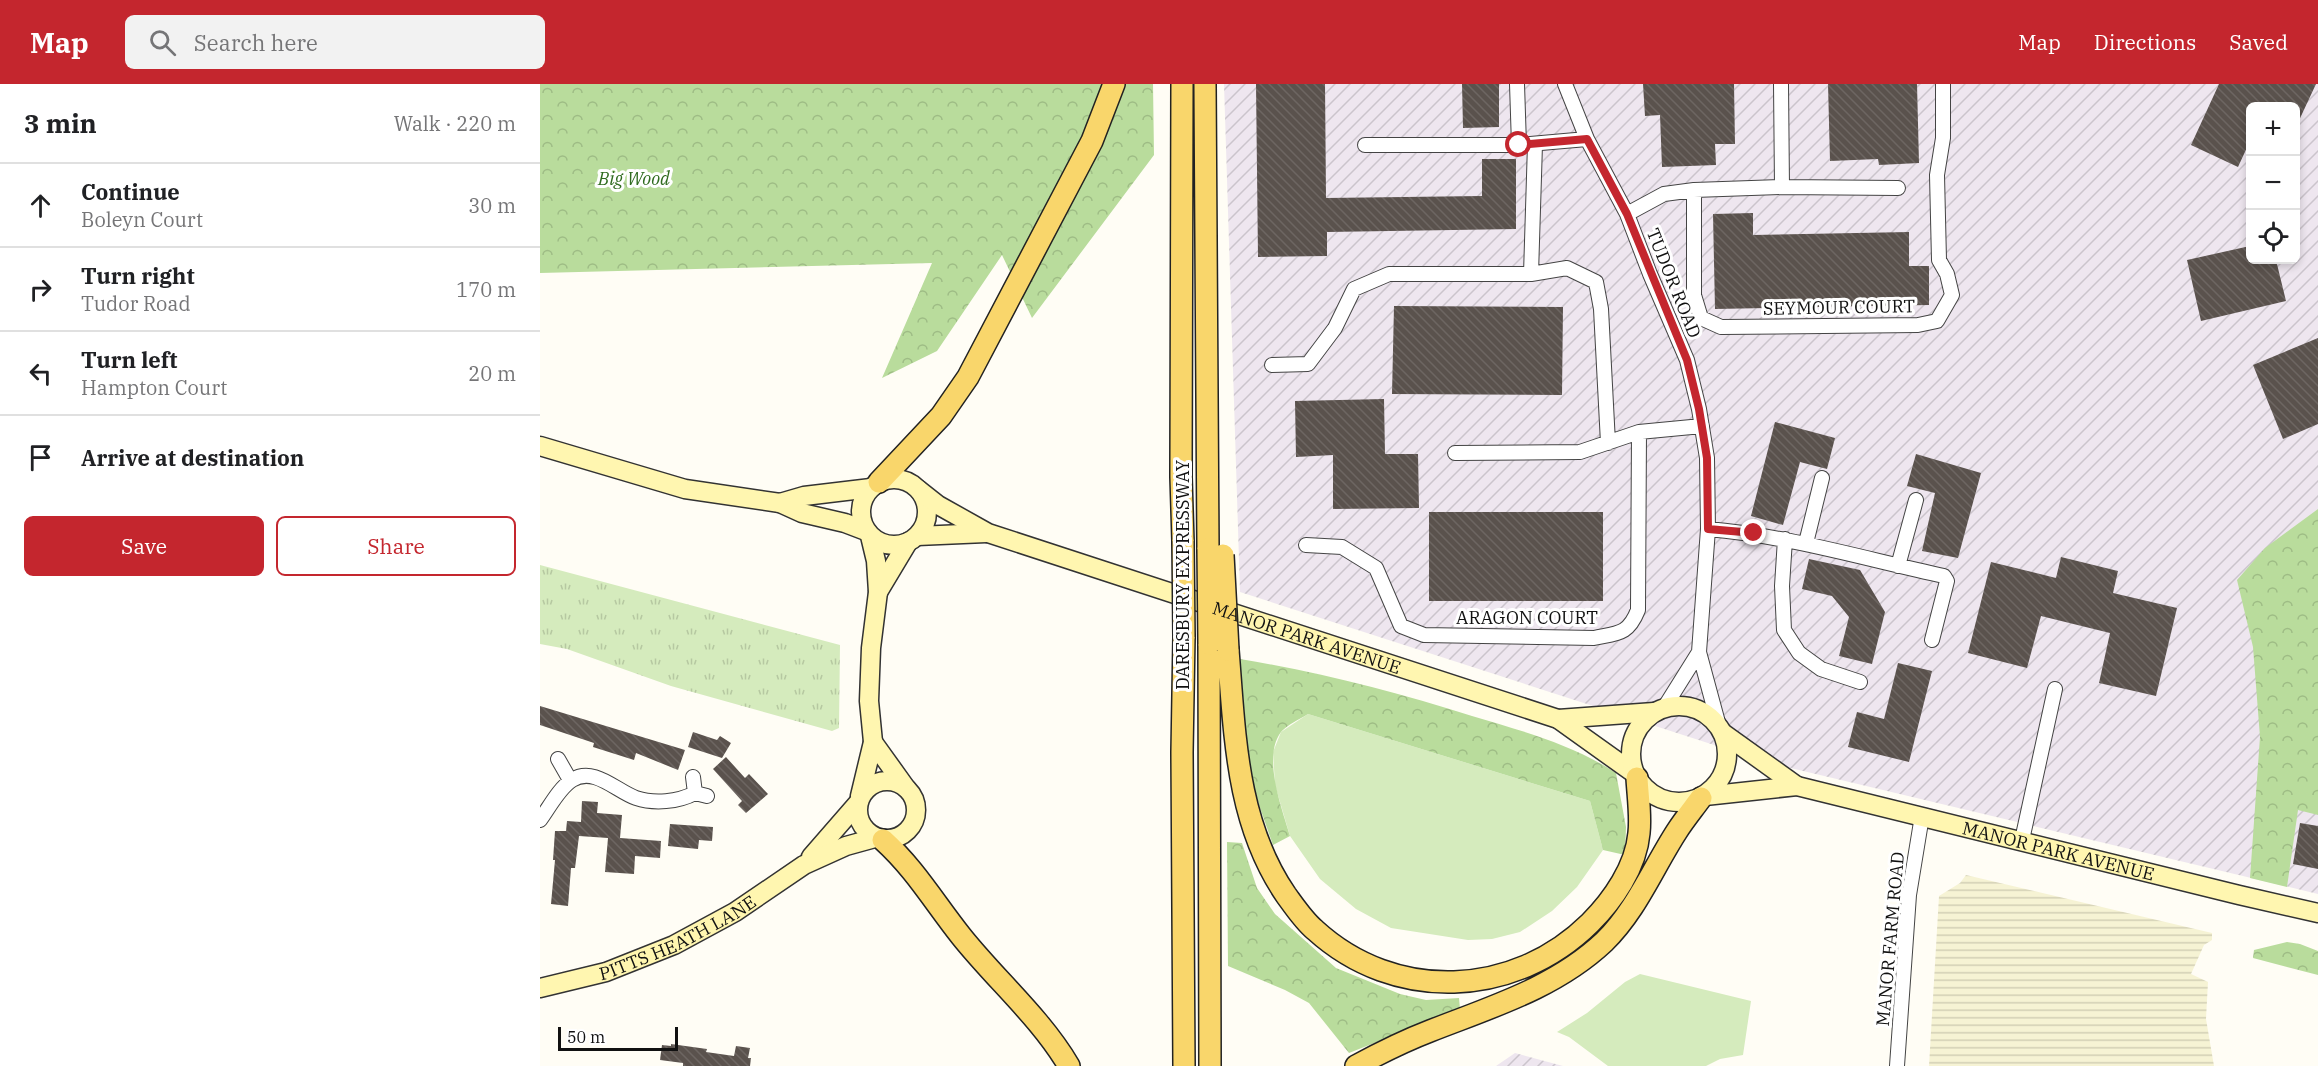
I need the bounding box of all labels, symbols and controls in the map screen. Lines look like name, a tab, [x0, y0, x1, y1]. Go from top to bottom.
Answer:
search box	[125, 15, 545, 69]
text: Map	[30, 24, 89, 61]
icon: search	[146, 26, 179, 59]
text: Search here	[194, 28, 318, 57]
text: Map	[2018, 28, 2061, 56]
text: Directions	[2094, 28, 2196, 56]
text: Saved	[2229, 28, 2288, 56]
map controls	[2246, 102, 2300, 264]
button: +	[2246, 102, 2300, 156]
text: 3 min	[24, 106, 97, 140]
text: Walk · 220 m	[394, 110, 516, 137]
route start	[1505, 131, 1531, 157]
button: −	[2246, 156, 2300, 210]
park label: Big Wood	[597, 167, 670, 190]
text: Continue	[81, 177, 180, 206]
icon: ahead	[24, 189, 57, 222]
text: 30 m	[468, 192, 516, 219]
text: Boleyn Court	[81, 206, 203, 233]
button: locate	[2246, 210, 2300, 264]
street label: TUDOR ROAD	[1642, 225, 1706, 341]
text: Turn right	[81, 261, 195, 290]
icon: right	[24, 273, 57, 306]
text: 170 m	[456, 276, 516, 303]
text: Tudor Road	[81, 290, 191, 317]
street label: SEYMOUR COURT	[1763, 294, 1916, 320]
text: Turn left	[81, 345, 177, 374]
icon: left	[24, 357, 57, 390]
text: 20 m	[468, 360, 516, 387]
text: Hampton Court	[81, 374, 227, 401]
icon: arrive	[24, 441, 57, 474]
text: Arrive at destination	[81, 443, 304, 472]
street label: DARESBURY EXPRESSWAY	[1171, 459, 1194, 690]
button: Save	[24, 516, 264, 576]
button: Share	[276, 516, 516, 576]
route end	[1740, 519, 1766, 545]
street label: MANOR PARK AVENUE	[1210, 596, 1404, 679]
street label: ARAGON COURT	[1456, 606, 1598, 629]
street label: MANOR PARK AVENUE	[1960, 816, 2157, 885]
street label: MANOR FARM ROAD	[1871, 851, 1909, 1027]
street label: PITTS HEATH LANE	[597, 890, 760, 985]
scale bar	[558, 1024, 678, 1052]
text: 50 m	[567, 1027, 605, 1047]

